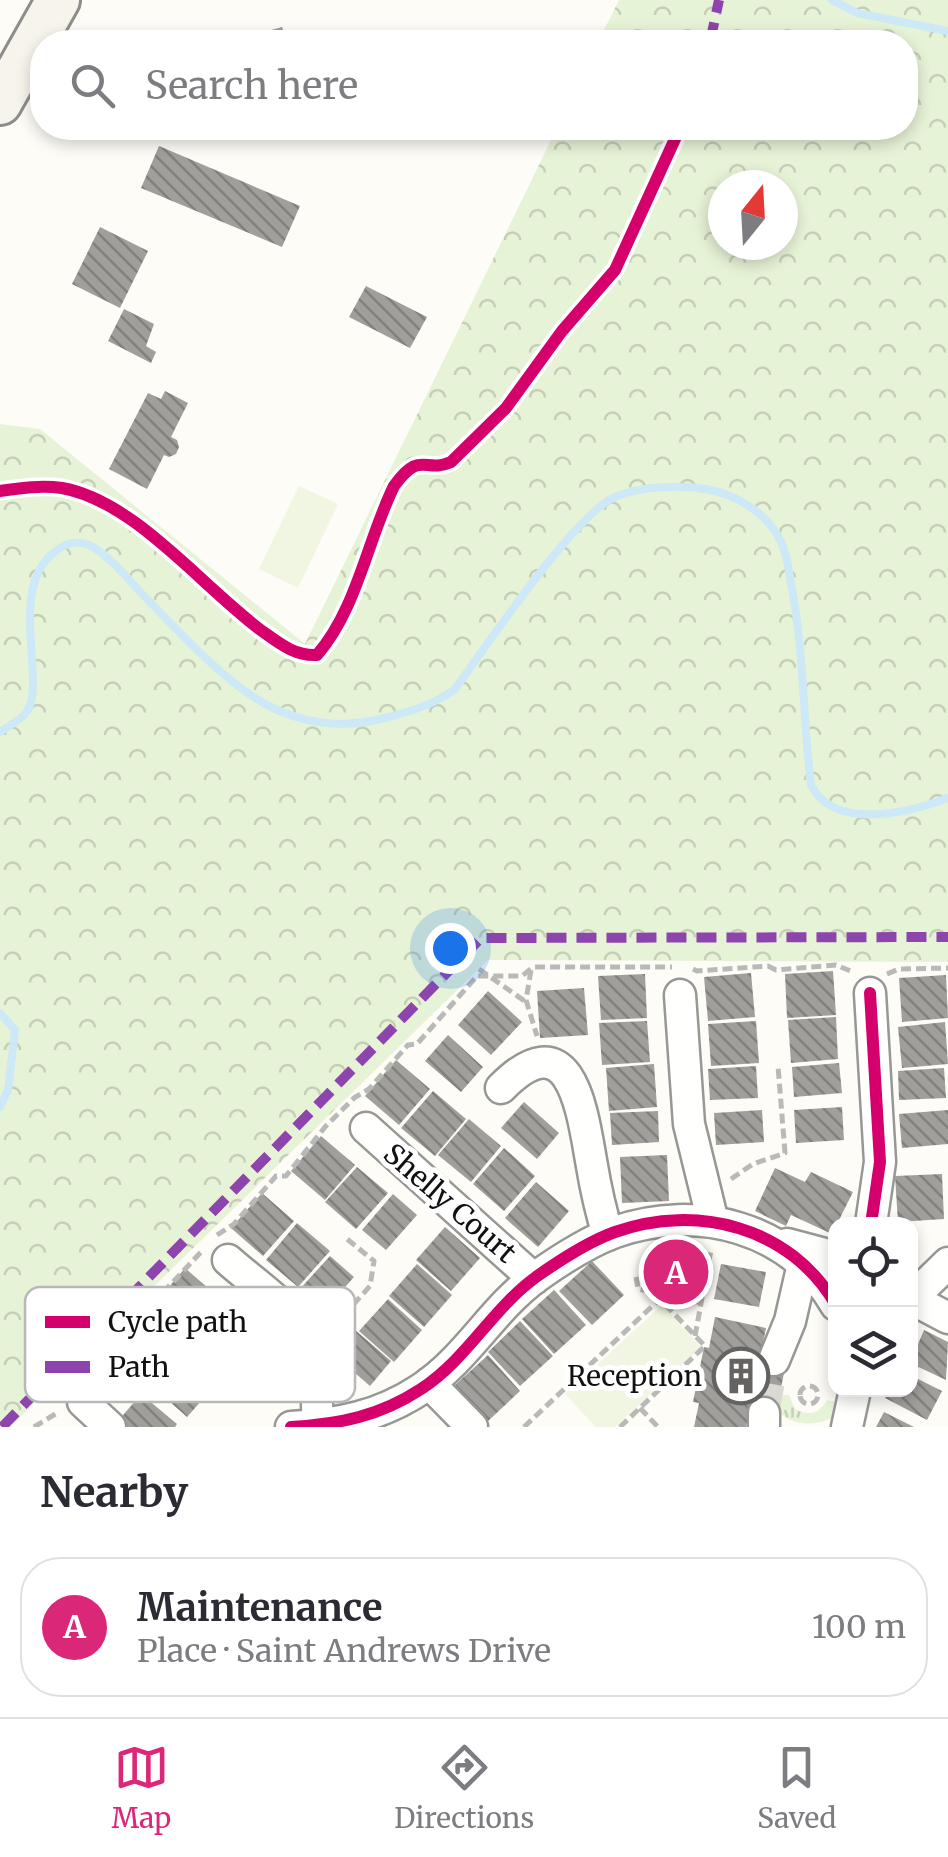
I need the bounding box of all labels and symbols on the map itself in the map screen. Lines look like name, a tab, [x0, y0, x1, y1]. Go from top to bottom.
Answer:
north arrow	[708, 170, 798, 260]
your location	[425, 923, 476, 974]
street label: Shelly Court	[376, 1135, 524, 1271]
pin: A	[644, 1234, 708, 1310]
legend	[25, 1287, 355, 1402]
text: Cycle path	[108, 1304, 247, 1340]
building icon: Reception	[711, 1346, 771, 1406]
text: Path	[108, 1349, 170, 1385]
place label: Reception	[567, 1358, 702, 1394]

